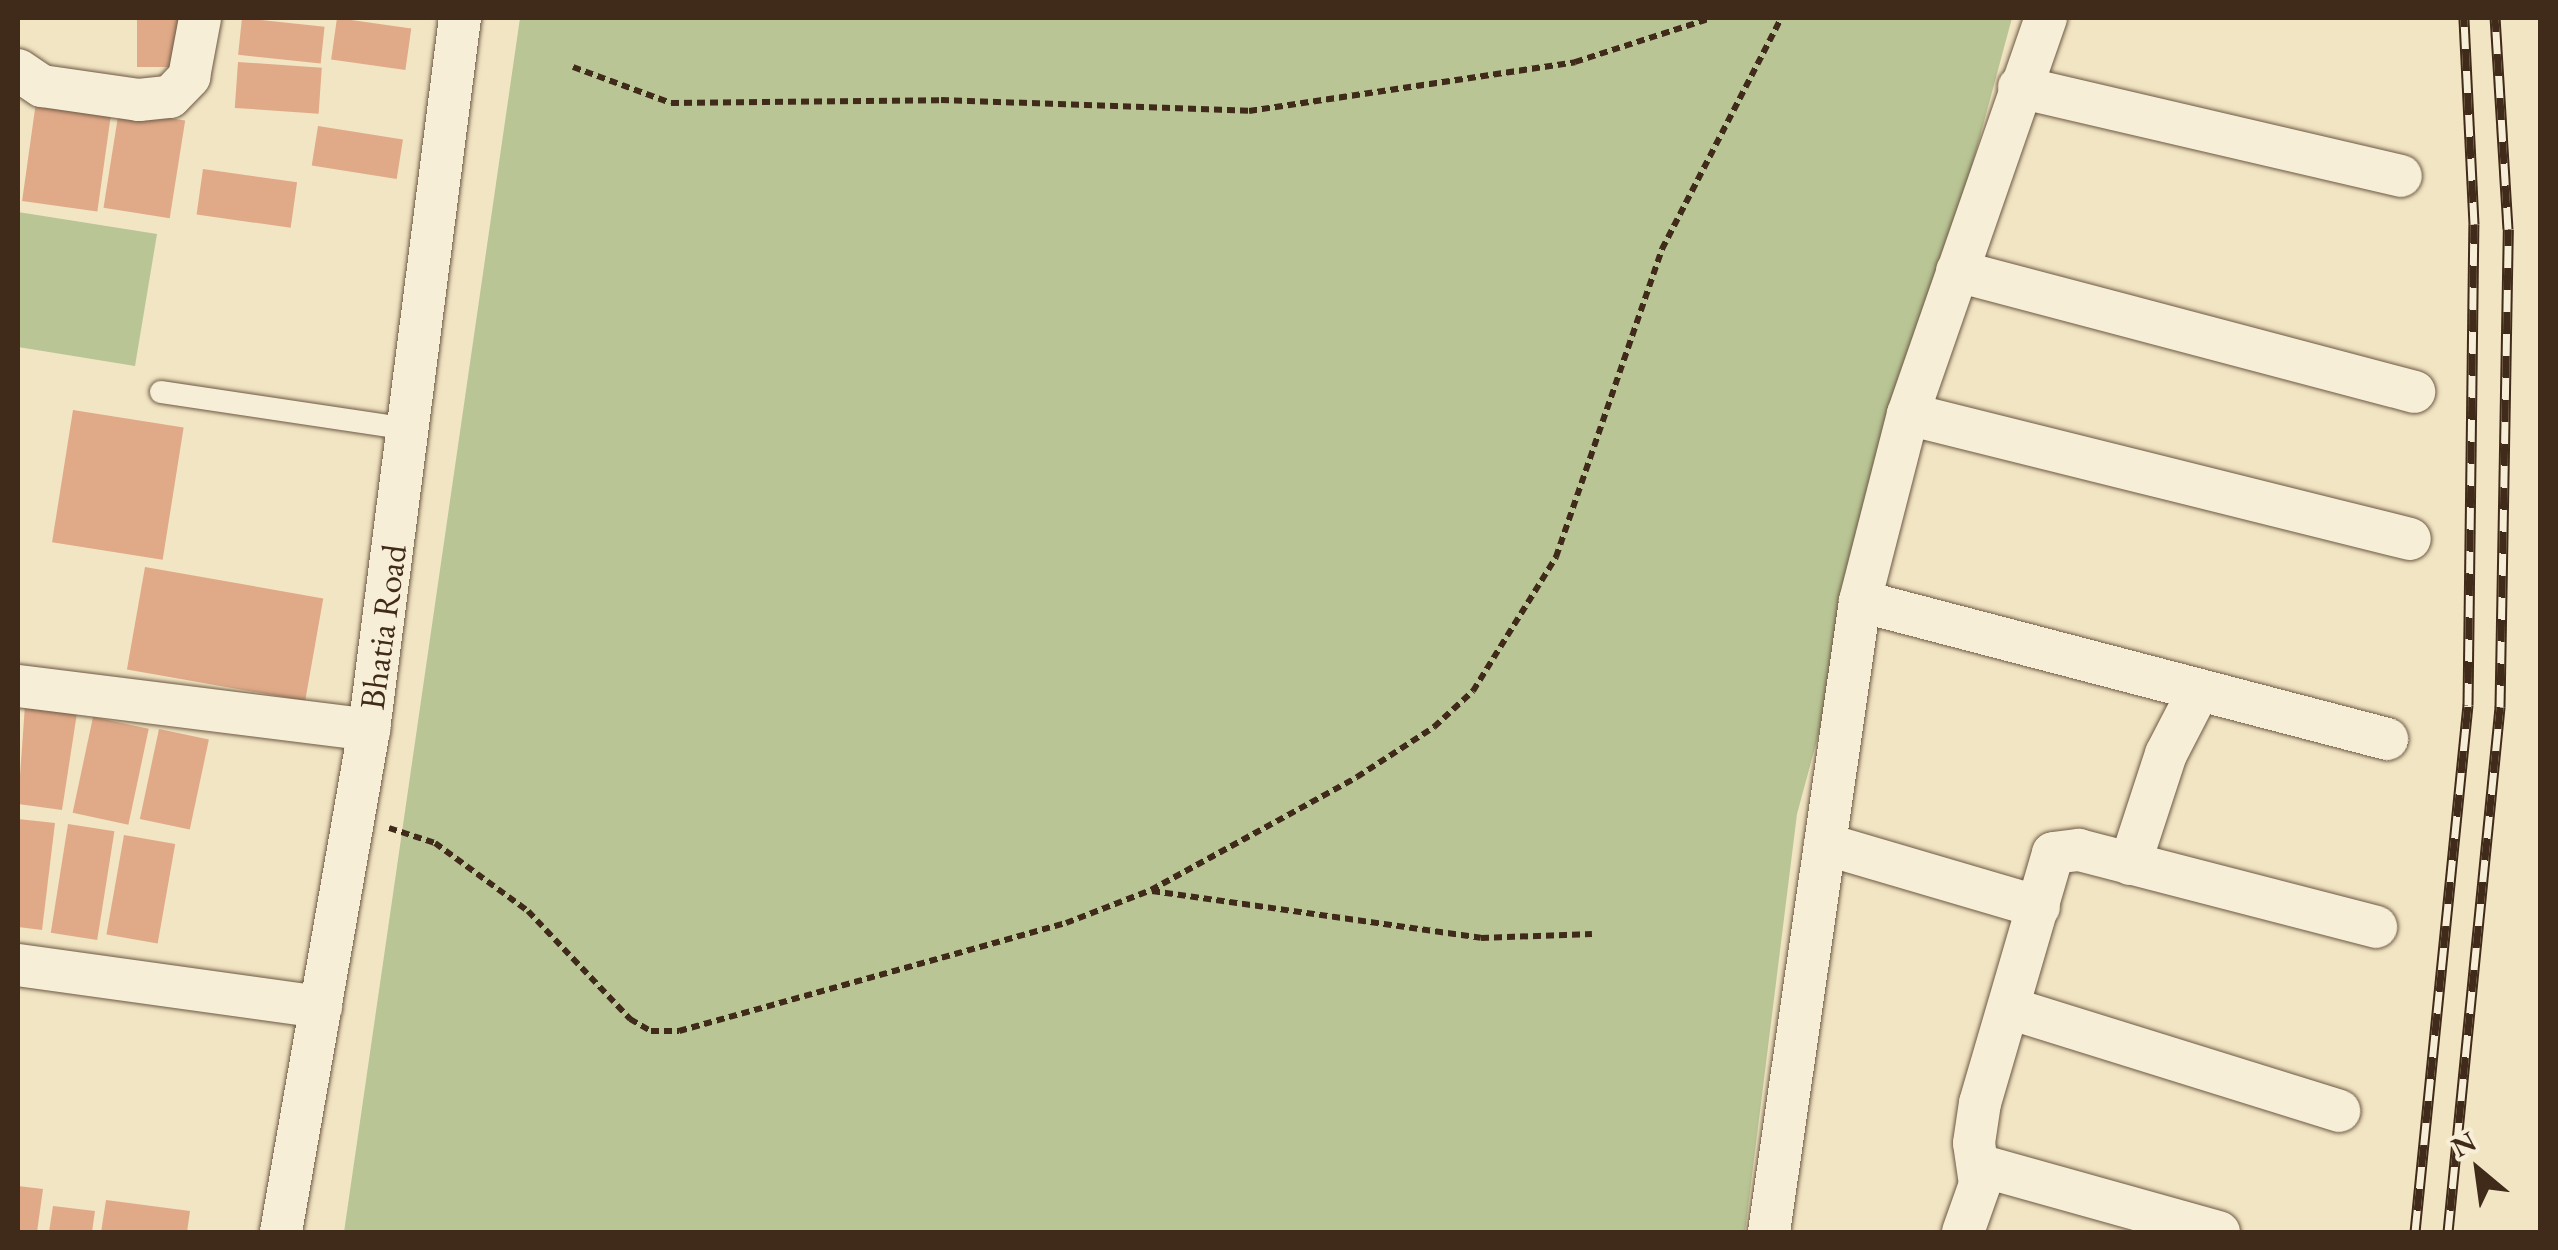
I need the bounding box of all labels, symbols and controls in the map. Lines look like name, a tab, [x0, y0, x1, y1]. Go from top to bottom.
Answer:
street label: Bhatia Road	[351, 542, 415, 712]
north arrow	[2428, 1120, 2528, 1220]
text: N	[2445, 1123, 2482, 1165]

